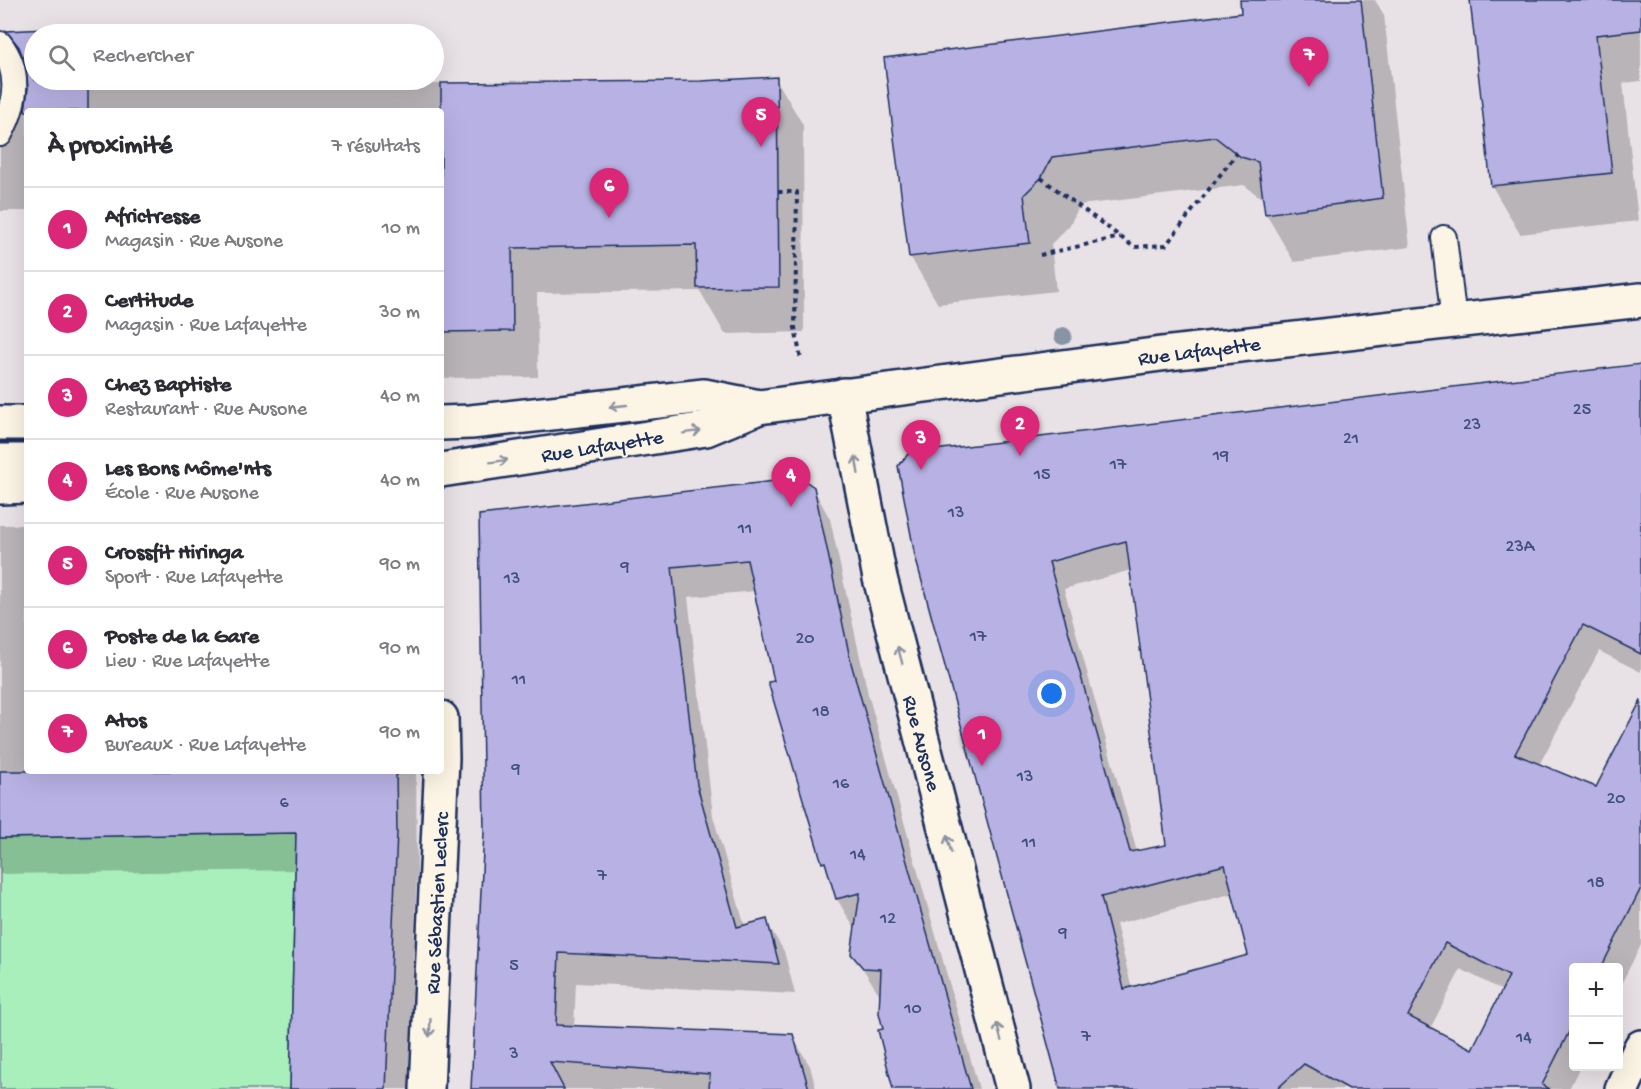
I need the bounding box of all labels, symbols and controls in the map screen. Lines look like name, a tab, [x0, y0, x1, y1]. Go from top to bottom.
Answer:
search box	[24, 24, 444, 90]
pin: 7	[1290, 38, 1328, 87]
icon: search	[45, 41, 78, 74]
text: Rechercher	[93, 44, 193, 70]
pin: 5	[742, 98, 780, 147]
text: À proximité	[48, 132, 172, 163]
text: 7 résultats	[332, 136, 420, 159]
pin: 6	[590, 168, 628, 218]
text: Africtresse	[105, 205, 200, 231]
text: 1	[63, 218, 72, 241]
text: 10 m	[382, 218, 420, 241]
text: Magasin · Rue Ausone	[105, 231, 283, 254]
text: Certitude	[105, 289, 193, 315]
text: 2	[63, 302, 72, 325]
text: 30 m	[379, 302, 420, 325]
text: Magasin · Rue Lafayette	[105, 315, 307, 338]
street label: Rue Lafayette	[1137, 333, 1263, 373]
text: Chez Baptiste	[105, 373, 231, 399]
text: 3	[62, 386, 73, 409]
text: 40 m	[380, 386, 420, 409]
text: Restaurant · Rue Ausone	[105, 399, 307, 422]
one-way arrow	[608, 400, 628, 411]
house number: 25	[1573, 400, 1591, 421]
pin: 2	[1000, 406, 1040, 456]
house number: 23	[1463, 415, 1481, 436]
pin: 3	[902, 420, 940, 470]
street label: Rue Lafayette	[540, 426, 667, 470]
one-way arrow	[681, 426, 701, 437]
house number: 21	[1343, 429, 1359, 450]
house number: 19	[1212, 446, 1229, 467]
one-way arrow	[488, 455, 508, 466]
house number: 17	[1109, 455, 1127, 476]
one-way arrow	[851, 456, 862, 475]
text: Les Bons Môme'nts	[105, 457, 271, 483]
pin: 4	[772, 458, 810, 507]
house number: 15	[1033, 465, 1050, 486]
text: 4	[63, 470, 72, 493]
text: 40 m	[380, 470, 420, 493]
text: École · Rue Ausone	[105, 483, 259, 506]
house number: 13	[947, 503, 964, 524]
house number: 11	[737, 519, 752, 540]
house number: 23A	[1506, 537, 1536, 558]
text: Crossfit Hiringa	[105, 541, 243, 567]
text: 5	[62, 554, 73, 577]
text: 90 m	[380, 554, 420, 577]
house number: 9	[619, 557, 630, 578]
text: Sport · Rue Lafayette	[105, 567, 283, 590]
house number: 13	[503, 569, 520, 590]
text: Poste de la Gare	[105, 625, 259, 651]
house number: 17	[969, 627, 987, 648]
house number: 20	[795, 629, 815, 650]
text: 6	[62, 638, 73, 661]
text: 90 m	[380, 638, 420, 661]
one-way arrow	[894, 646, 906, 665]
text: Lieu · Rue Lafayette	[105, 651, 270, 674]
house number: 11	[511, 670, 526, 691]
your location	[1037, 679, 1066, 708]
street label: Rue Ausone	[895, 693, 945, 796]
house number: 18	[811, 702, 830, 723]
text: Atos	[105, 709, 146, 735]
pin: 1	[962, 716, 1002, 766]
text: 7	[62, 722, 73, 745]
text: 90 m	[380, 722, 420, 745]
text: Bureaux · Rue Lafayette	[105, 735, 306, 758]
house number: 9	[510, 759, 521, 780]
house number: 13	[1016, 767, 1033, 788]
house number: 16	[832, 774, 850, 795]
house number: 20	[1606, 789, 1626, 810]
house number: 6	[279, 793, 289, 814]
street label: Rue Sébastien Leclerc	[422, 811, 457, 995]
house number: 11	[1021, 833, 1036, 854]
one-way arrow	[943, 835, 955, 854]
house number: 14	[849, 845, 866, 866]
house number: 7	[596, 866, 607, 887]
house number: 18	[1586, 873, 1605, 894]
house number: 12	[879, 909, 896, 930]
house number: 9	[1057, 923, 1068, 944]
house number: 5	[509, 956, 519, 977]
map controls	[1569, 963, 1623, 1071]
button: +	[1569, 963, 1623, 1017]
house number: 10	[903, 999, 922, 1020]
button: −	[1569, 1017, 1623, 1071]
one-way arrow	[425, 1018, 436, 1038]
one-way arrow	[992, 1023, 1004, 1042]
house number: 7	[1080, 1027, 1091, 1048]
house number: 14	[1515, 1028, 1532, 1049]
house number: 3	[508, 1044, 519, 1065]

